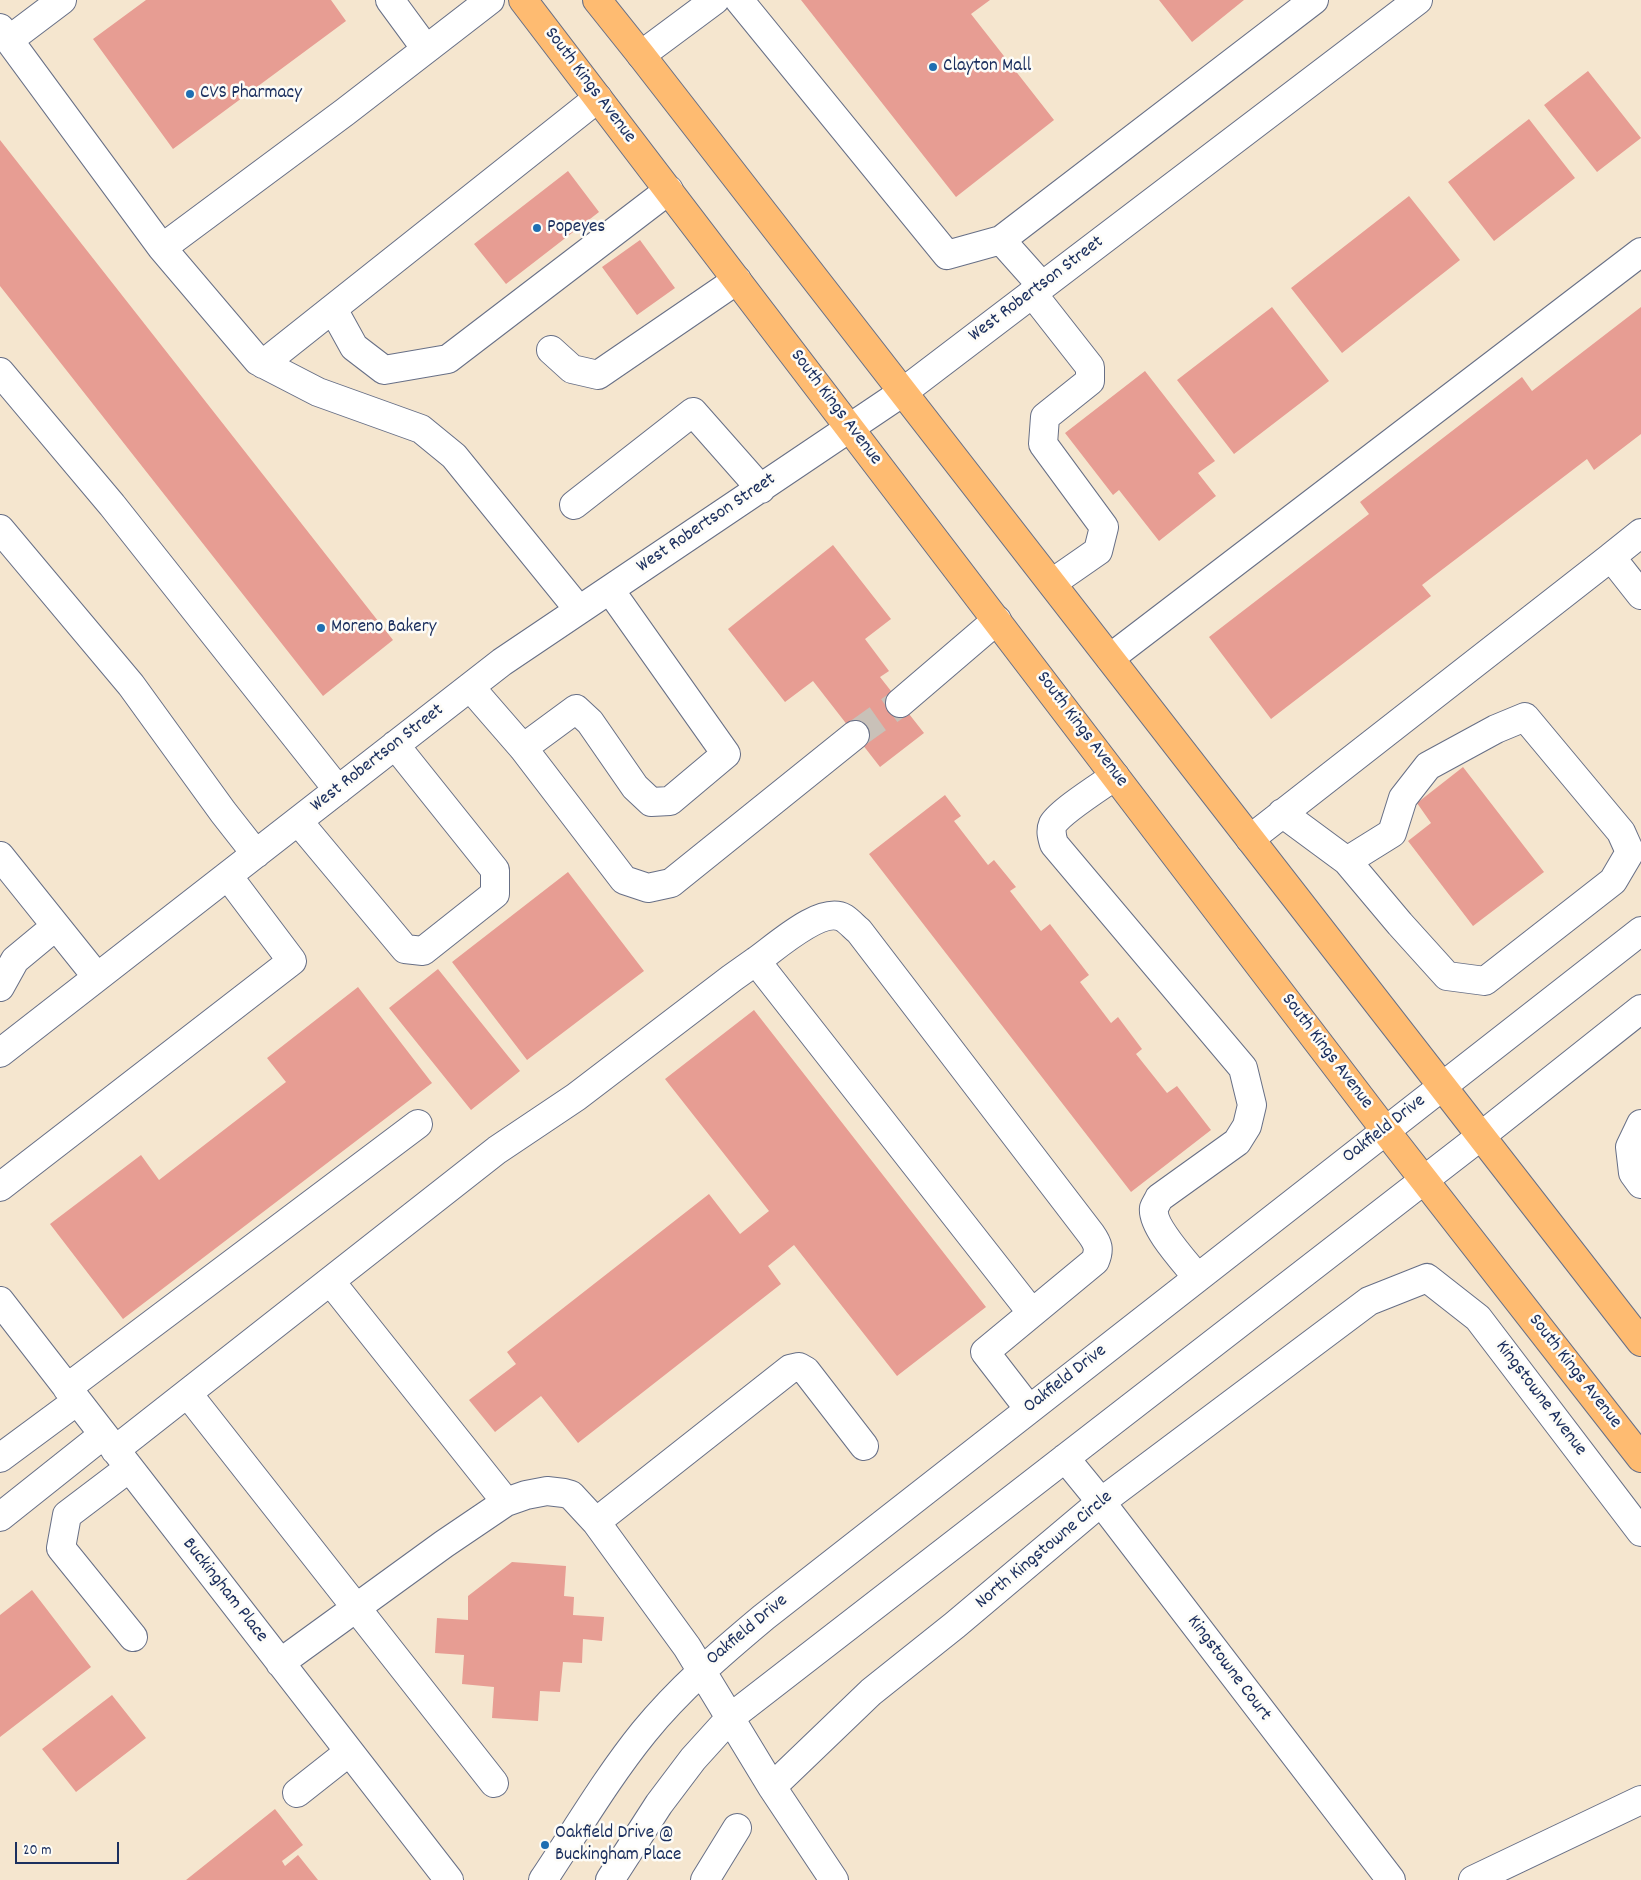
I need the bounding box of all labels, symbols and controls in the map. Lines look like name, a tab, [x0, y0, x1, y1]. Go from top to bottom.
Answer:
street label: South Kings Avenue	[538, 24, 640, 148]
place label: Clayton Mall	[943, 56, 1031, 78]
marker: Clayton Mall	[927, 61, 939, 73]
place label: CVS Pharmacy	[200, 83, 302, 105]
marker: CVS Pharmacy	[184, 88, 196, 100]
place label: Popeyes	[547, 217, 605, 239]
marker: Popeyes	[531, 222, 543, 234]
street label: West Robertson Street	[965, 232, 1109, 348]
street label: South Kings Avenue	[784, 346, 886, 470]
street label: West Robertson Street	[633, 469, 781, 579]
place label: Moreno Bakery	[331, 617, 436, 639]
marker: Moreno Bakery	[315, 622, 327, 634]
street label: South Kings Avenue	[1030, 668, 1132, 792]
street label: West Robertson Street	[307, 700, 449, 818]
street label: South Kings Avenue	[1275, 990, 1377, 1114]
street label: Oakfield Drive	[1339, 1090, 1431, 1170]
street label: South Kings Avenue	[1522, 1310, 1626, 1434]
street label: Kingstowne Avenue	[1489, 1337, 1591, 1461]
street label: Oakfield Drive	[1020, 1340, 1112, 1420]
street label: North Kingstowne Circle	[972, 1487, 1118, 1615]
street label: Buckingham Place	[176, 1534, 272, 1648]
street label: Oakfield Drive	[703, 1590, 793, 1672]
street label: Kingstowne Court	[1181, 1612, 1275, 1726]
place label: Oakfield Drive @ Buckingham Place	[555, 1823, 681, 1867]
scale bar	[18, 1832, 121, 1864]
marker: Oakfield Drive @ Buckingham Place	[539, 1839, 551, 1851]
text: 20 m	[23, 1840, 51, 1862]

